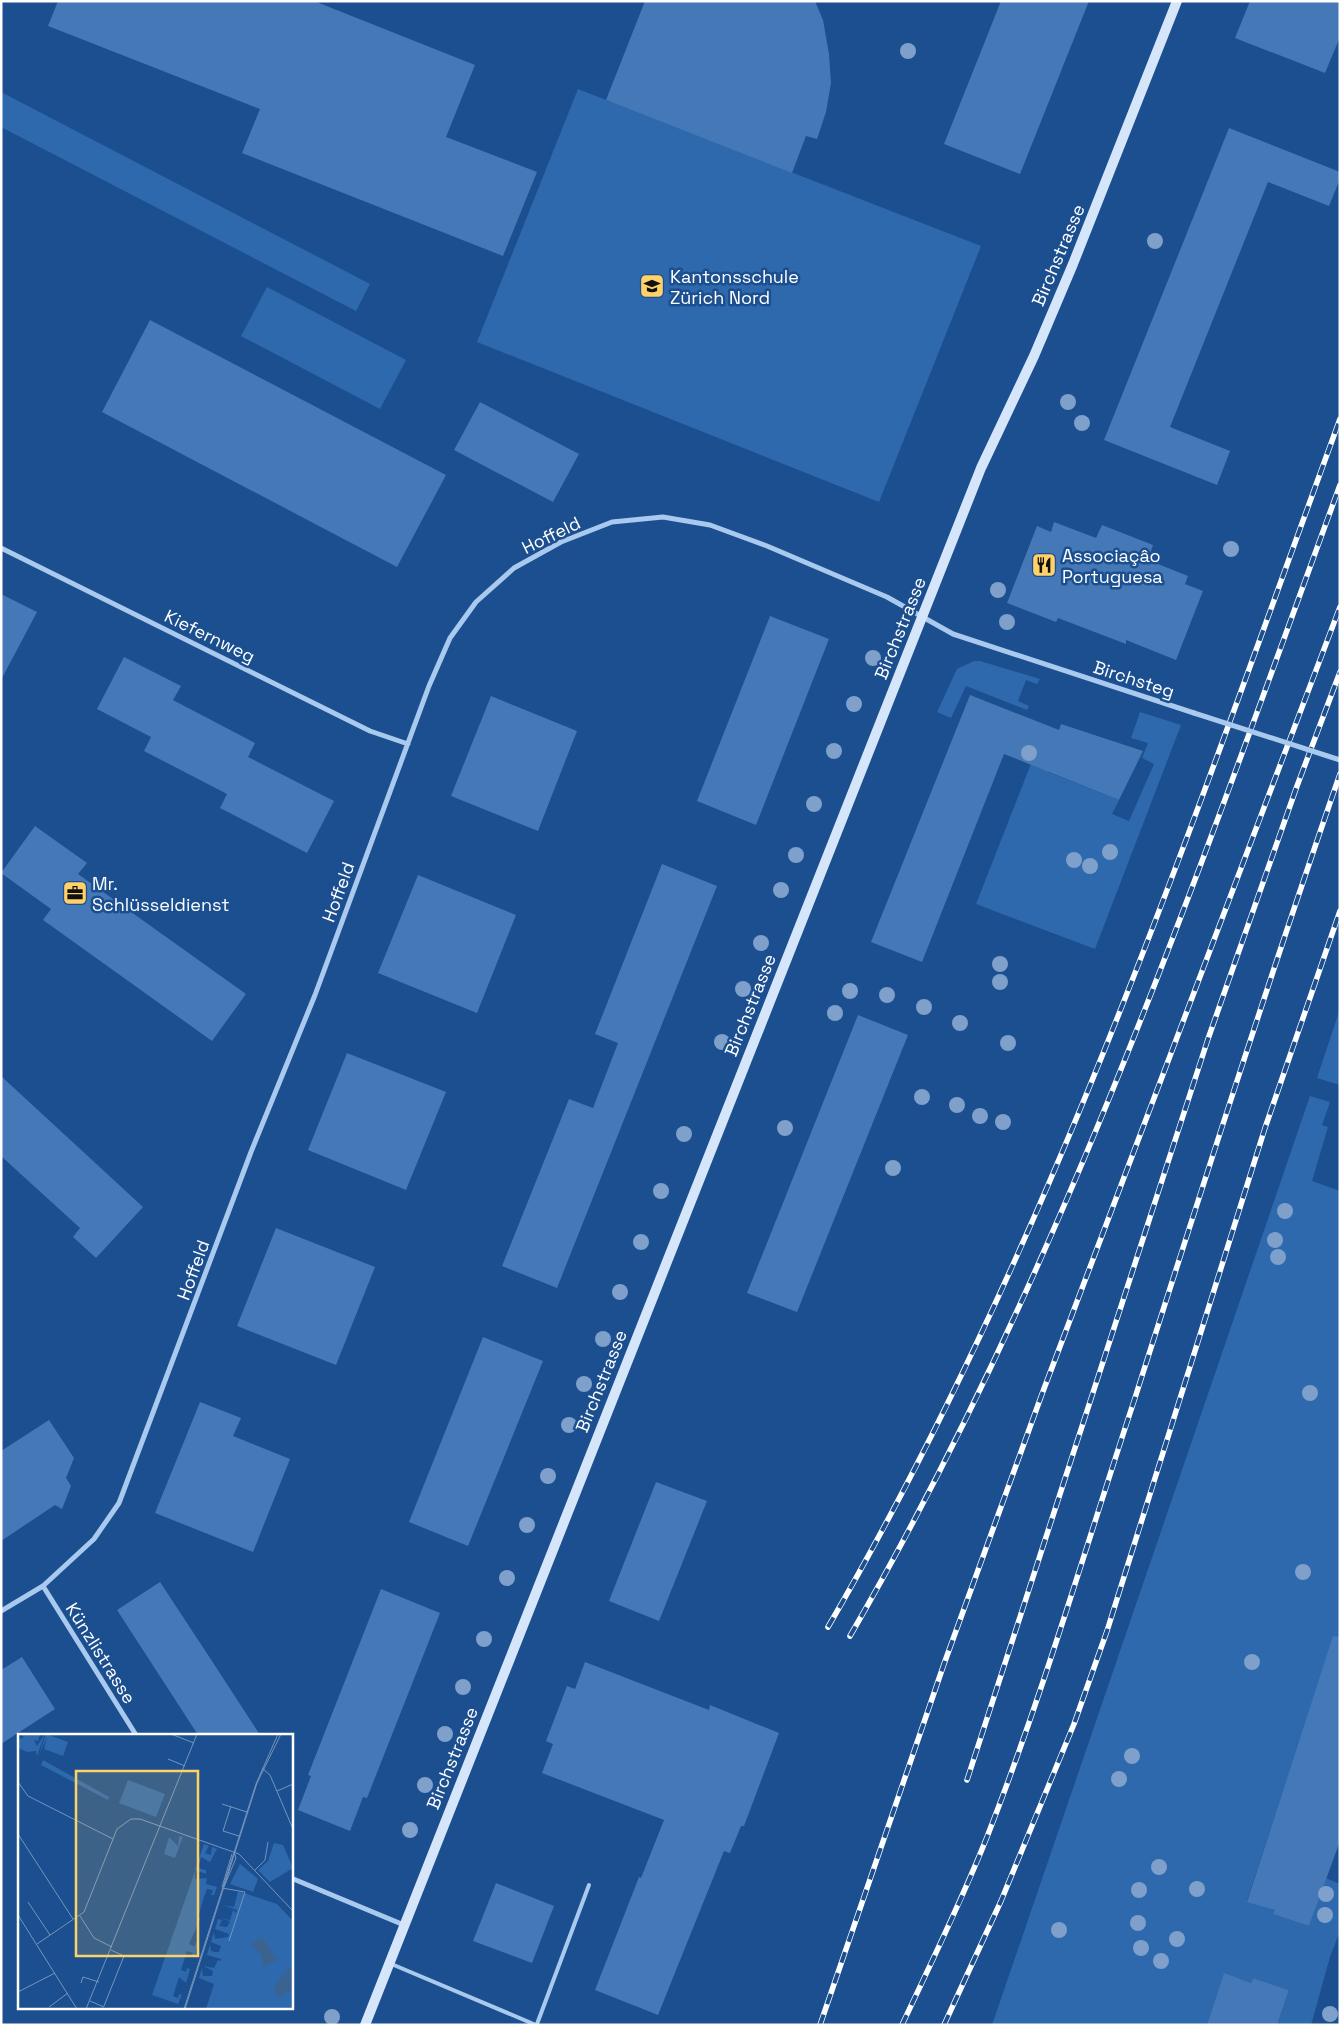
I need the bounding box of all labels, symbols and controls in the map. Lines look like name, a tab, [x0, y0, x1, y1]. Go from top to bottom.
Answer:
street label: Birchstrasse	[1026, 201, 1090, 309]
place label: Kantonsschule Zürich Nord	[670, 265, 799, 309]
school or university icon: Kantonsschule Zürich Nord	[639, 273, 665, 299]
street label: Hoffeld	[518, 511, 584, 559]
place label: Associaçâo Portuguesa	[1062, 544, 1163, 588]
restaurant icon: Associaçâo Portuguesa	[1031, 552, 1057, 578]
street label: Birchstrasse	[869, 573, 931, 683]
street label: Kiefernweg	[161, 604, 259, 668]
street label: Birchsteg	[1090, 655, 1178, 703]
street label: Hoffeld	[316, 859, 360, 925]
place label: Mr. Schlüsseldienst	[92, 872, 230, 916]
office icon: Mr. Schlüsseldienst	[62, 880, 88, 906]
street label: Birchstrasse	[719, 950, 781, 1060]
street label: Hoffeld	[171, 1237, 215, 1303]
street label: Birchstrasse	[570, 1326, 632, 1436]
street label: Künzlistrasse	[61, 1598, 141, 1708]
street label: Birchstrasse	[421, 1703, 483, 1813]
inset map	[18, 1734, 292, 2008]

